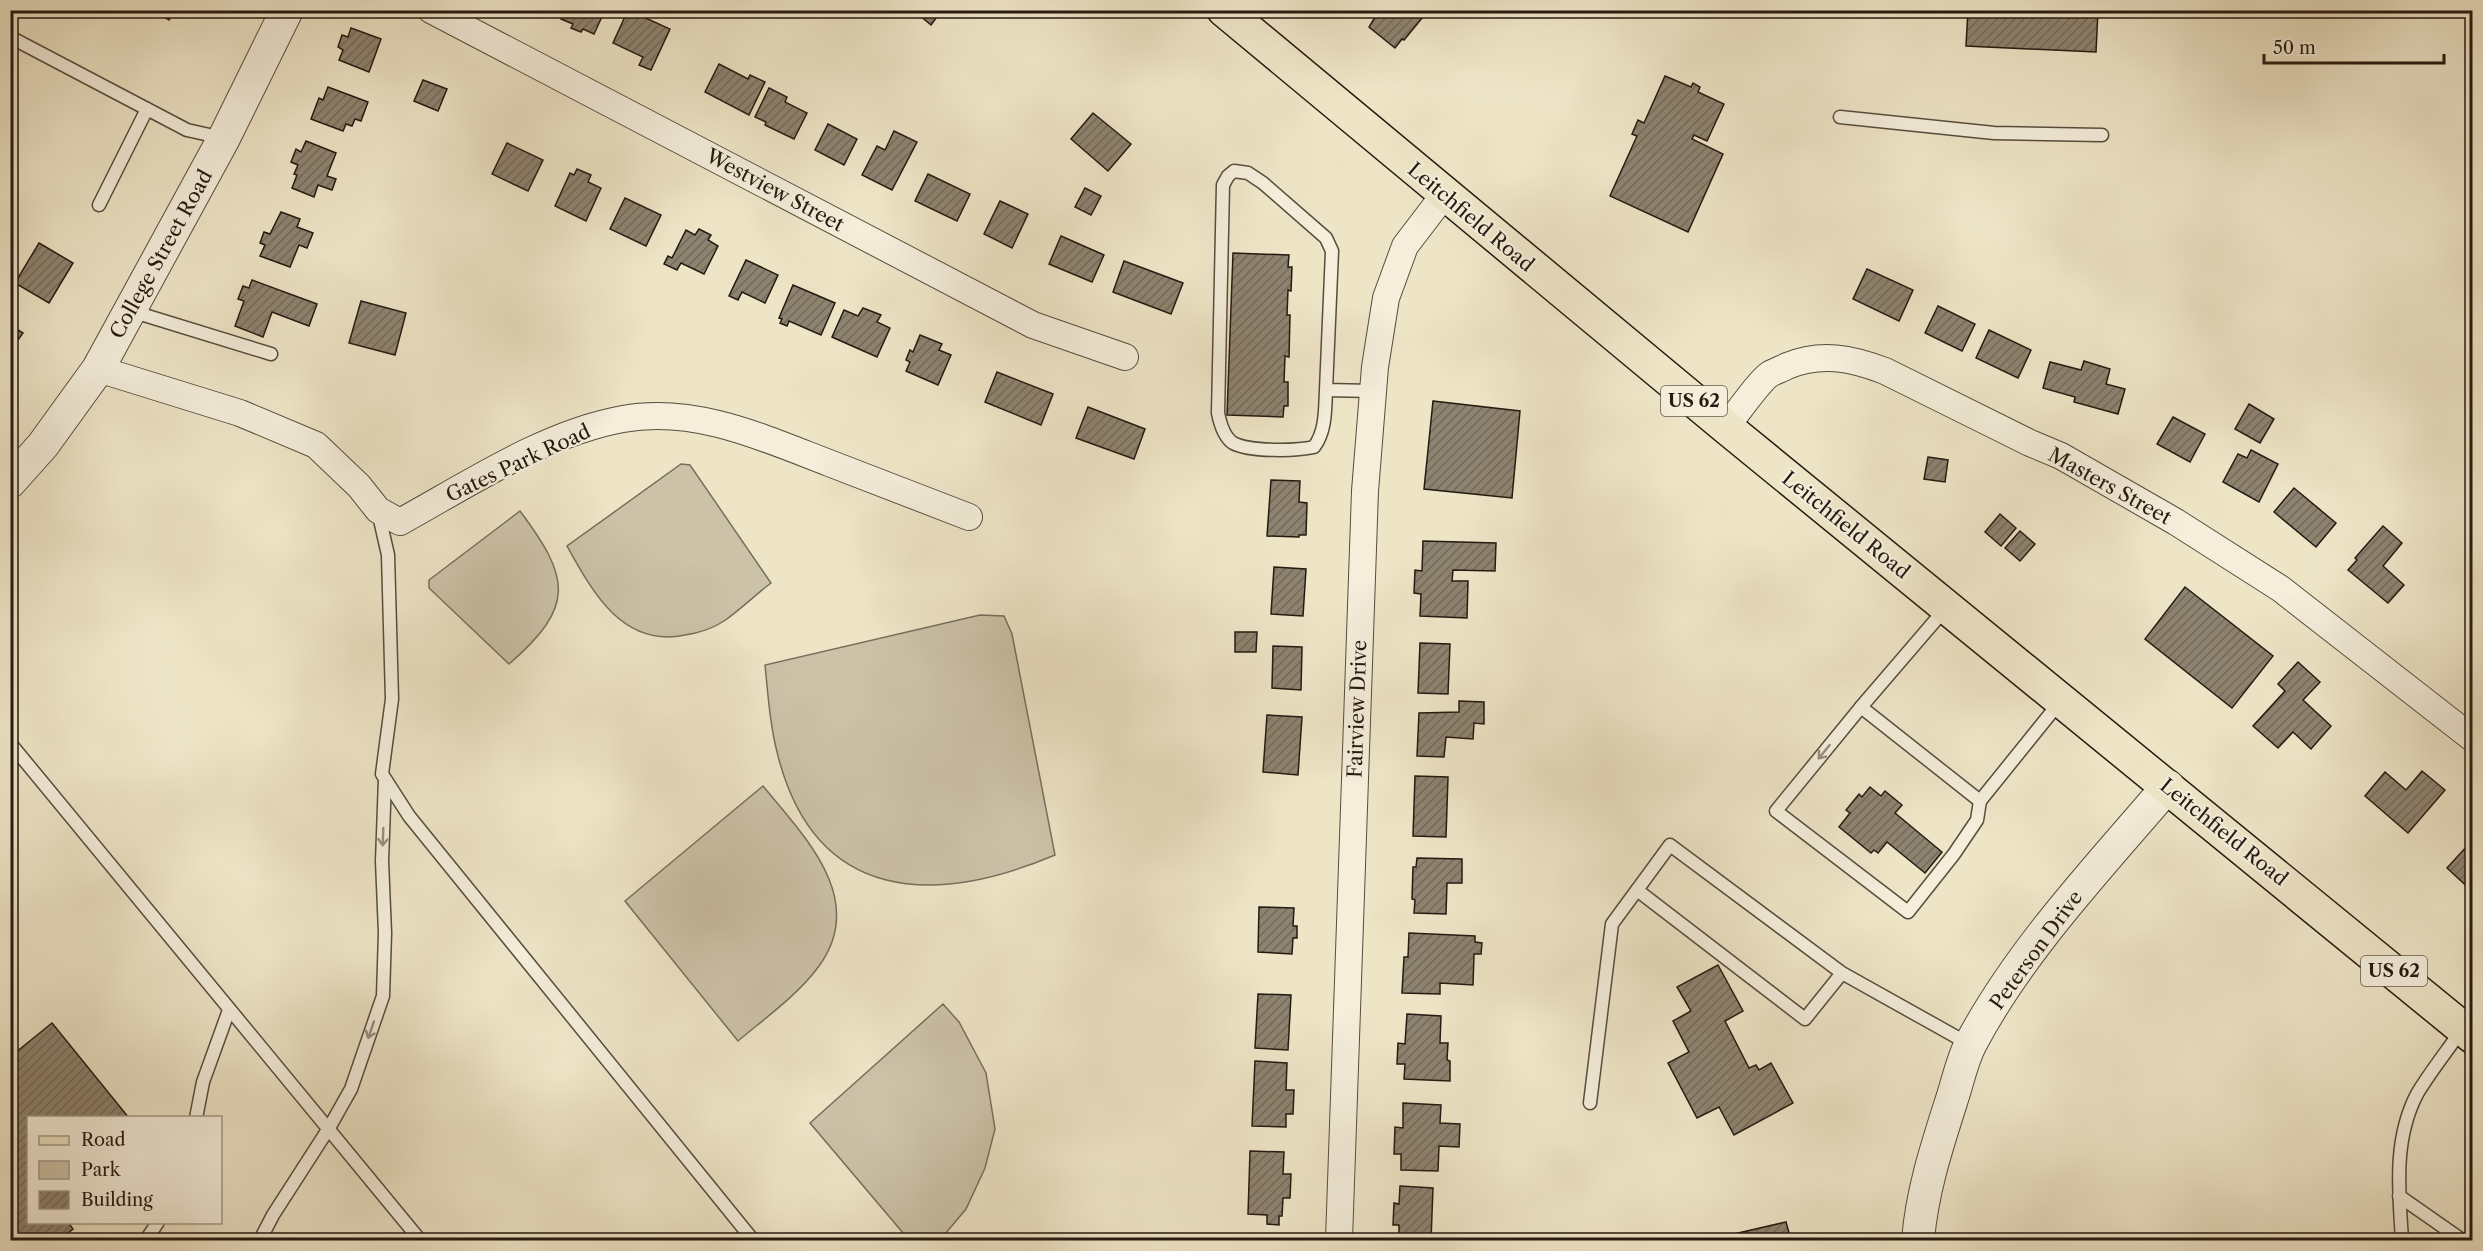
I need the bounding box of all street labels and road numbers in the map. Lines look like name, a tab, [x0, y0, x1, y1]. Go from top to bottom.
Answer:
street label: Westview Street	[701, 143, 848, 236]
street label: Leitchfield Road	[1403, 157, 1539, 277]
street label: College Street Road	[105, 165, 217, 343]
road number: US 62	[1661, 386, 1727, 416]
street label: Gates Park Road	[442, 419, 594, 507]
street label: Masters Street	[2044, 442, 2176, 530]
street label: Leitchfield Road	[1777, 466, 1915, 584]
street label: Fairview Drive	[1343, 639, 1371, 779]
street label: Leitchfield Road	[2155, 773, 2293, 891]
street label: Peterson Drive	[1985, 886, 2087, 1014]
road number: US 62	[2361, 956, 2427, 986]

